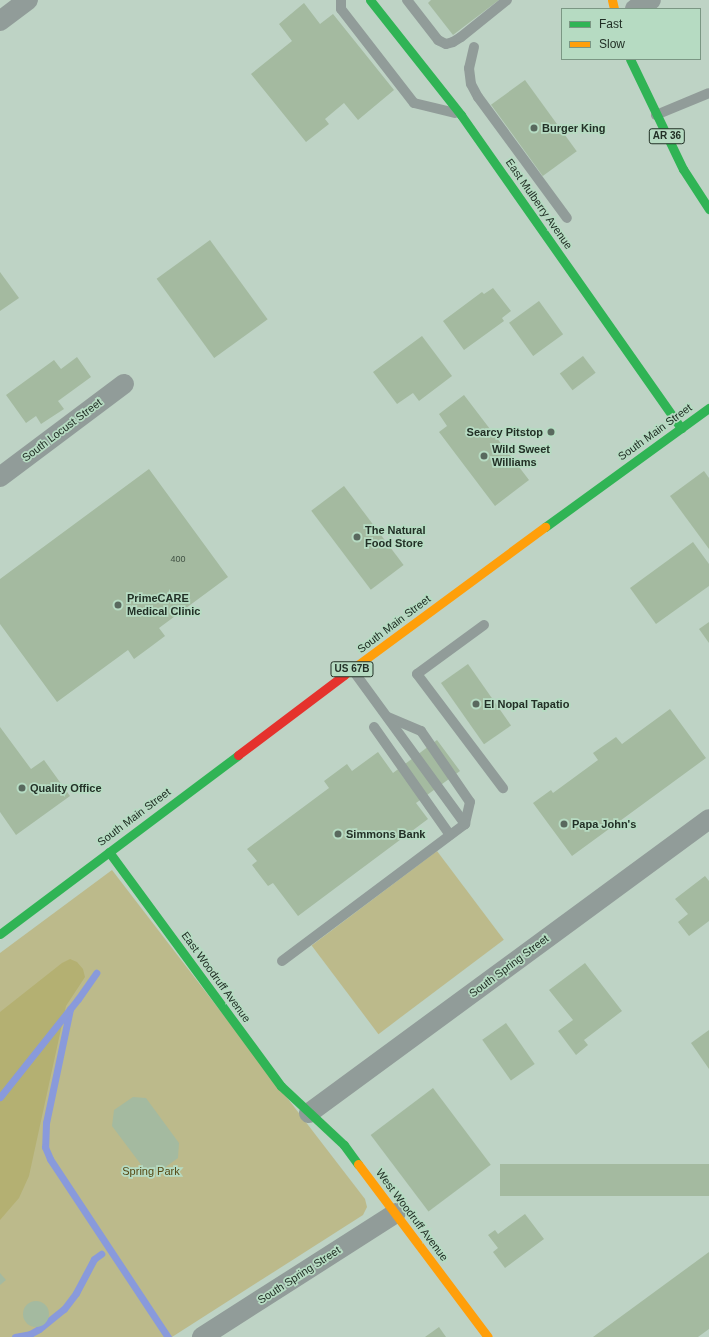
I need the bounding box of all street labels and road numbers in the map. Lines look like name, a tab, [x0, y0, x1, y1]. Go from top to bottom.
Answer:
road number: AR 36	[648, 128, 686, 144]
street label: East Mulberry Avenue	[503, 156, 575, 252]
street label: South Locust Street	[19, 396, 105, 464]
street label: South Main Street	[616, 401, 694, 463]
street label: South Main Street	[355, 592, 433, 656]
road number: US 67B	[330, 661, 374, 677]
street label: South Main Street	[95, 785, 173, 849]
street label: East Woodruff Avenue	[178, 929, 254, 1025]
street label: South Spring Street	[467, 932, 551, 1000]
street label: West Woodruff Avenue	[373, 1166, 451, 1264]
street label: South Spring Street	[255, 1243, 343, 1307]

